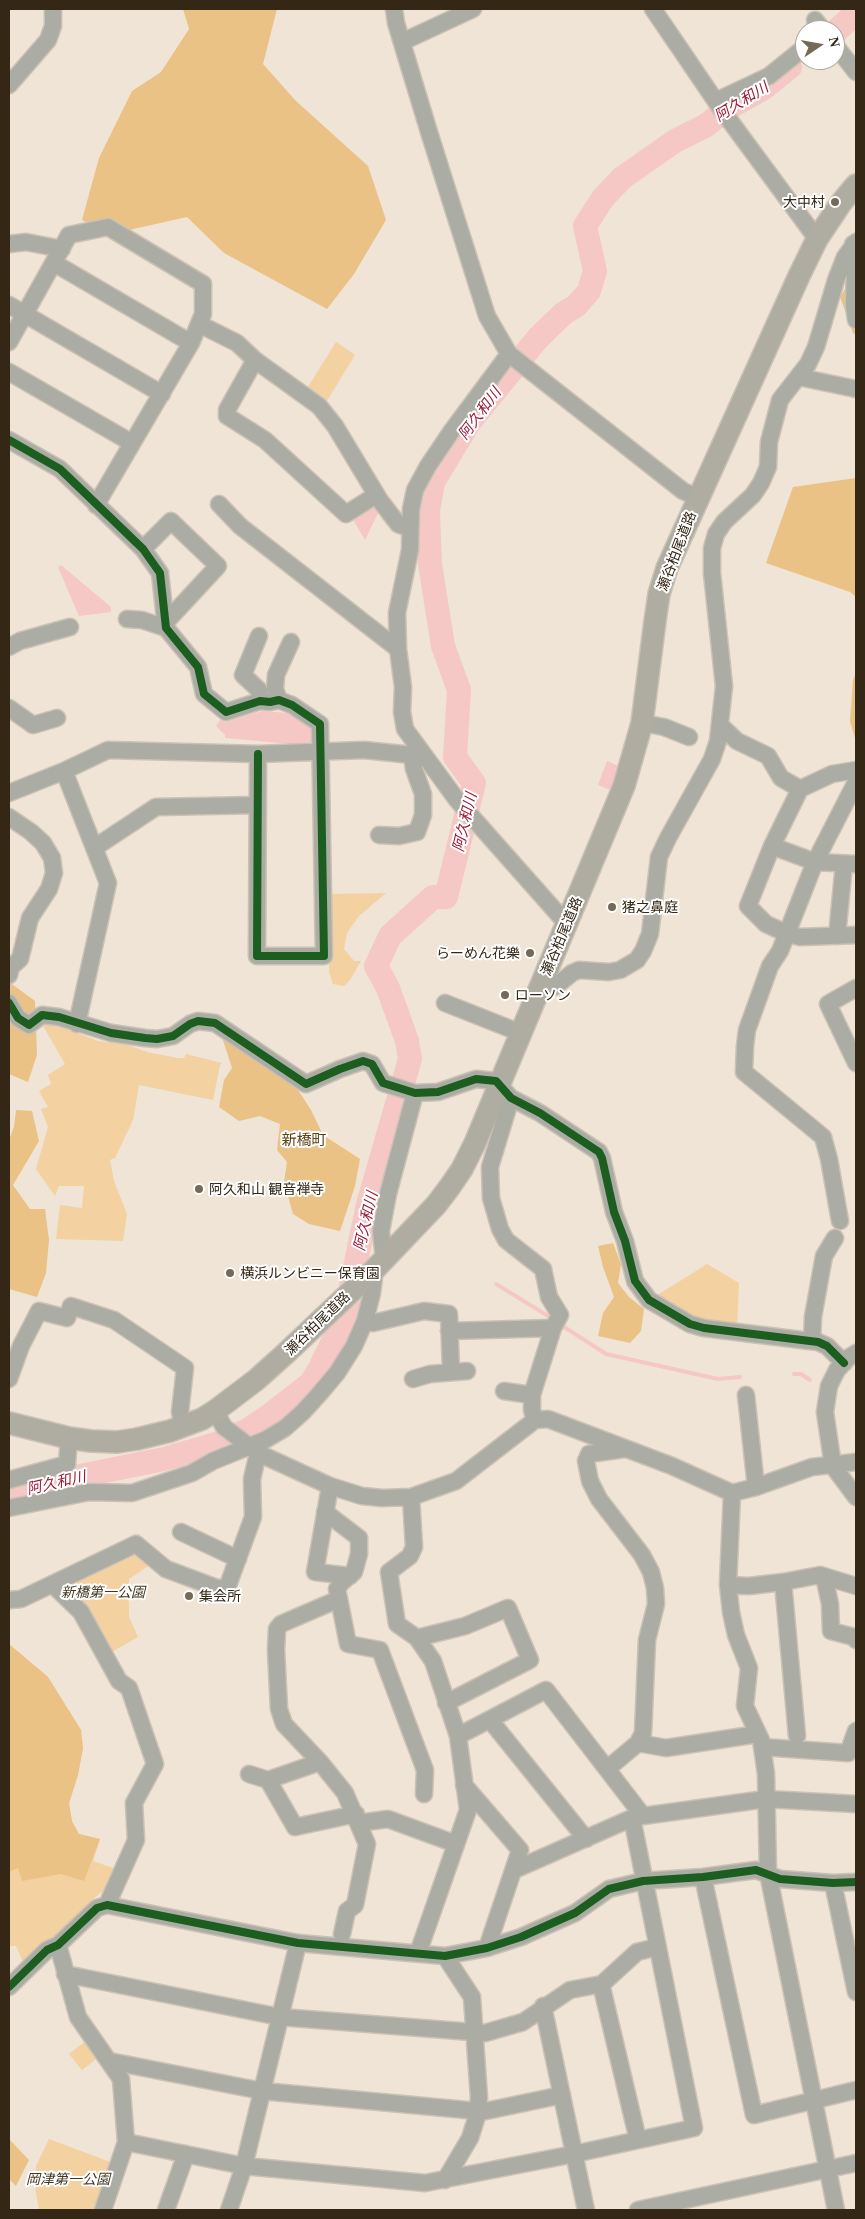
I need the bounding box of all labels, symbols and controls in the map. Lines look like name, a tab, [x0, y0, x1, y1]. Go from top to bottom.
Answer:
north arrow	[795, 20, 845, 70]
text: N	[826, 35, 843, 48]
water label: 阿久和川	[711, 77, 771, 125]
place label: 大中村	[783, 194, 825, 210]
marker: 大中村	[829, 196, 841, 208]
water label: 阿久和川	[454, 384, 504, 442]
street label: 瀬谷柏尾道路	[653, 509, 699, 593]
water label: 阿久和川	[448, 791, 480, 853]
street label: 瀬谷柏尾道路	[537, 894, 585, 978]
place label: 猪之鼻庭	[622, 899, 678, 915]
marker: 猪之鼻庭	[606, 901, 618, 913]
place label: らーめん花樂	[436, 945, 520, 961]
marker: らーめん花樂	[524, 947, 536, 959]
place label: ローソン	[515, 987, 571, 1003]
marker: ローソン	[499, 989, 511, 1001]
district label: 新橋町	[282, 1130, 326, 1148]
place label: 阿久和山 観音禅寺	[209, 1181, 324, 1197]
marker: 阿久和山 観音禅寺	[193, 1183, 205, 1195]
water label: 阿久和川	[349, 1190, 381, 1252]
place label: 横浜ルンビニー保育園	[240, 1265, 380, 1281]
marker: 横浜ルンビニー保育園	[224, 1267, 236, 1279]
street label: 瀬谷柏尾道路	[281, 1288, 353, 1358]
water label: 阿久和川	[25, 1466, 87, 1498]
park label: 新橋第一公園	[61, 1584, 145, 1600]
place label: 集会所	[199, 1588, 241, 1604]
marker: 集会所	[183, 1590, 195, 1602]
park label: 岡津第一公園	[26, 2171, 110, 2187]

